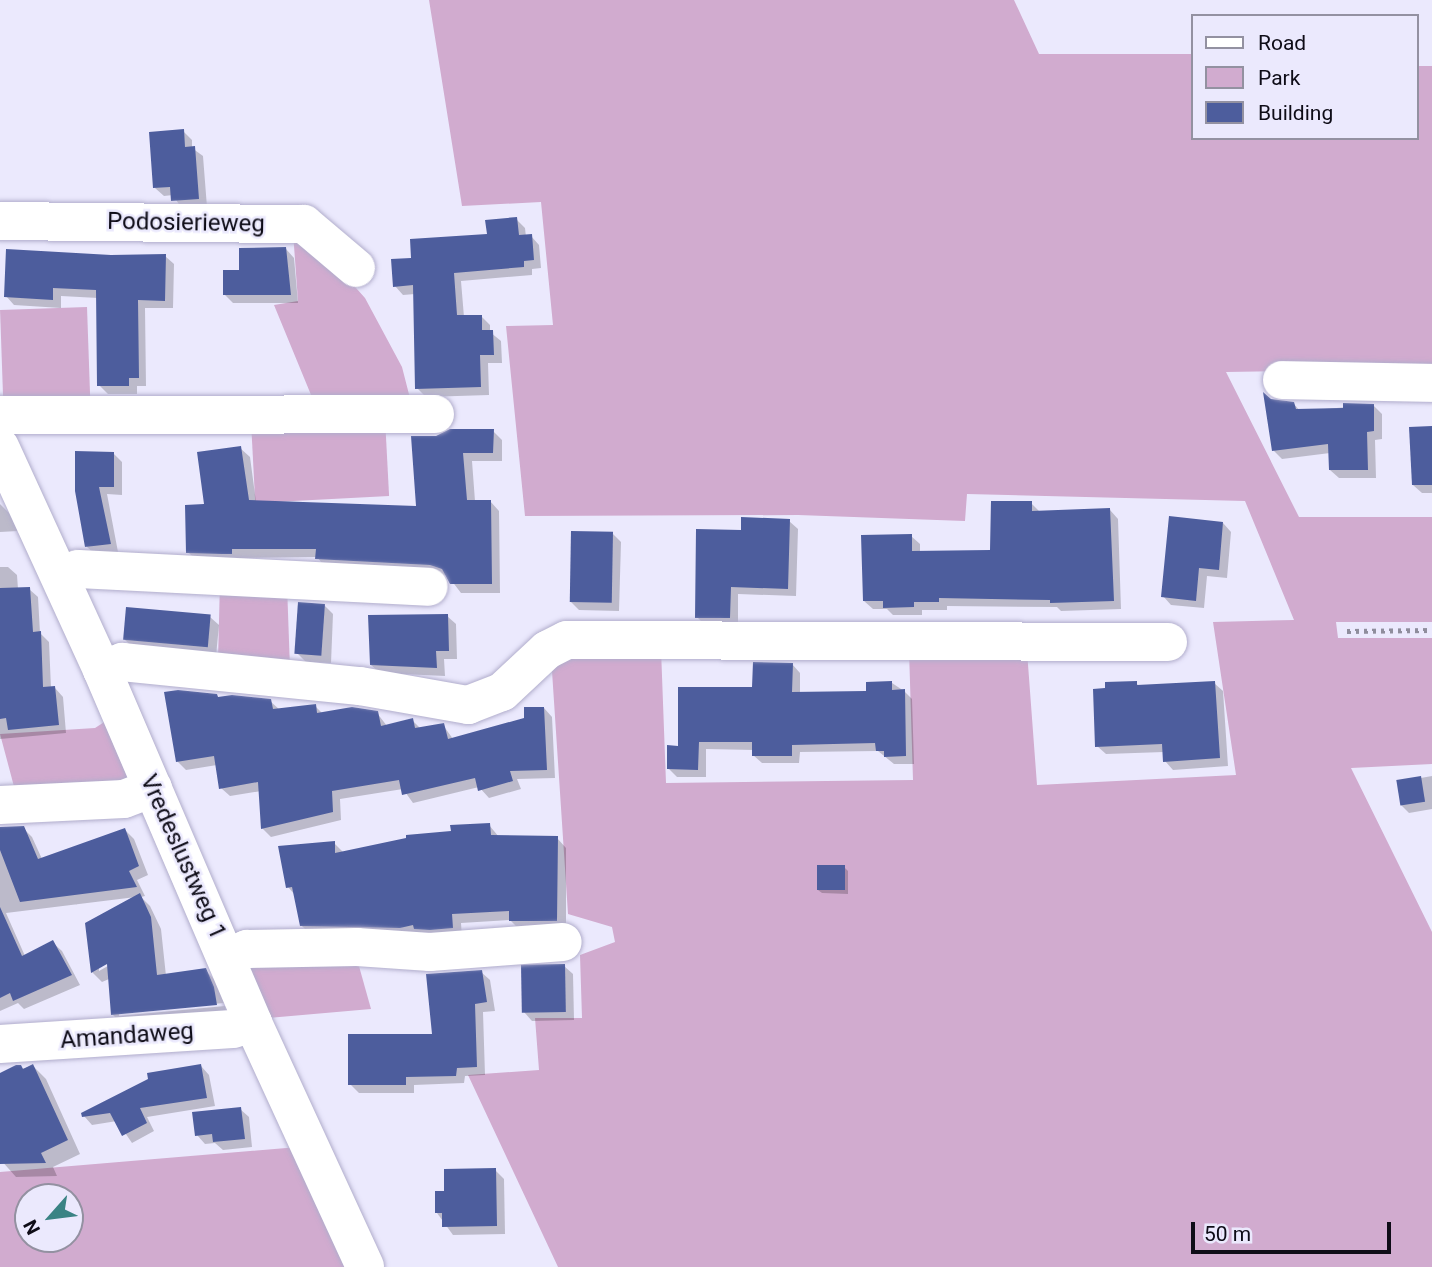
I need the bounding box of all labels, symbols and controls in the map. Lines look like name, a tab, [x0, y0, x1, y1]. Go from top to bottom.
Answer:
legend	[1190, 14, 1418, 140]
text: Road	[1258, 31, 1306, 55]
text: Park	[1258, 66, 1300, 90]
text: Building	[1258, 101, 1333, 125]
street label: Podosierieweg	[107, 207, 265, 239]
street label: Vredeslustweg 1	[134, 770, 232, 944]
street label: Amandaweg	[59, 1017, 195, 1055]
north arrow	[14, 1183, 84, 1253]
scale bar	[1194, 1208, 1394, 1252]
text: N	[18, 1216, 45, 1238]
text: 50 m	[1204, 1222, 1251, 1246]

